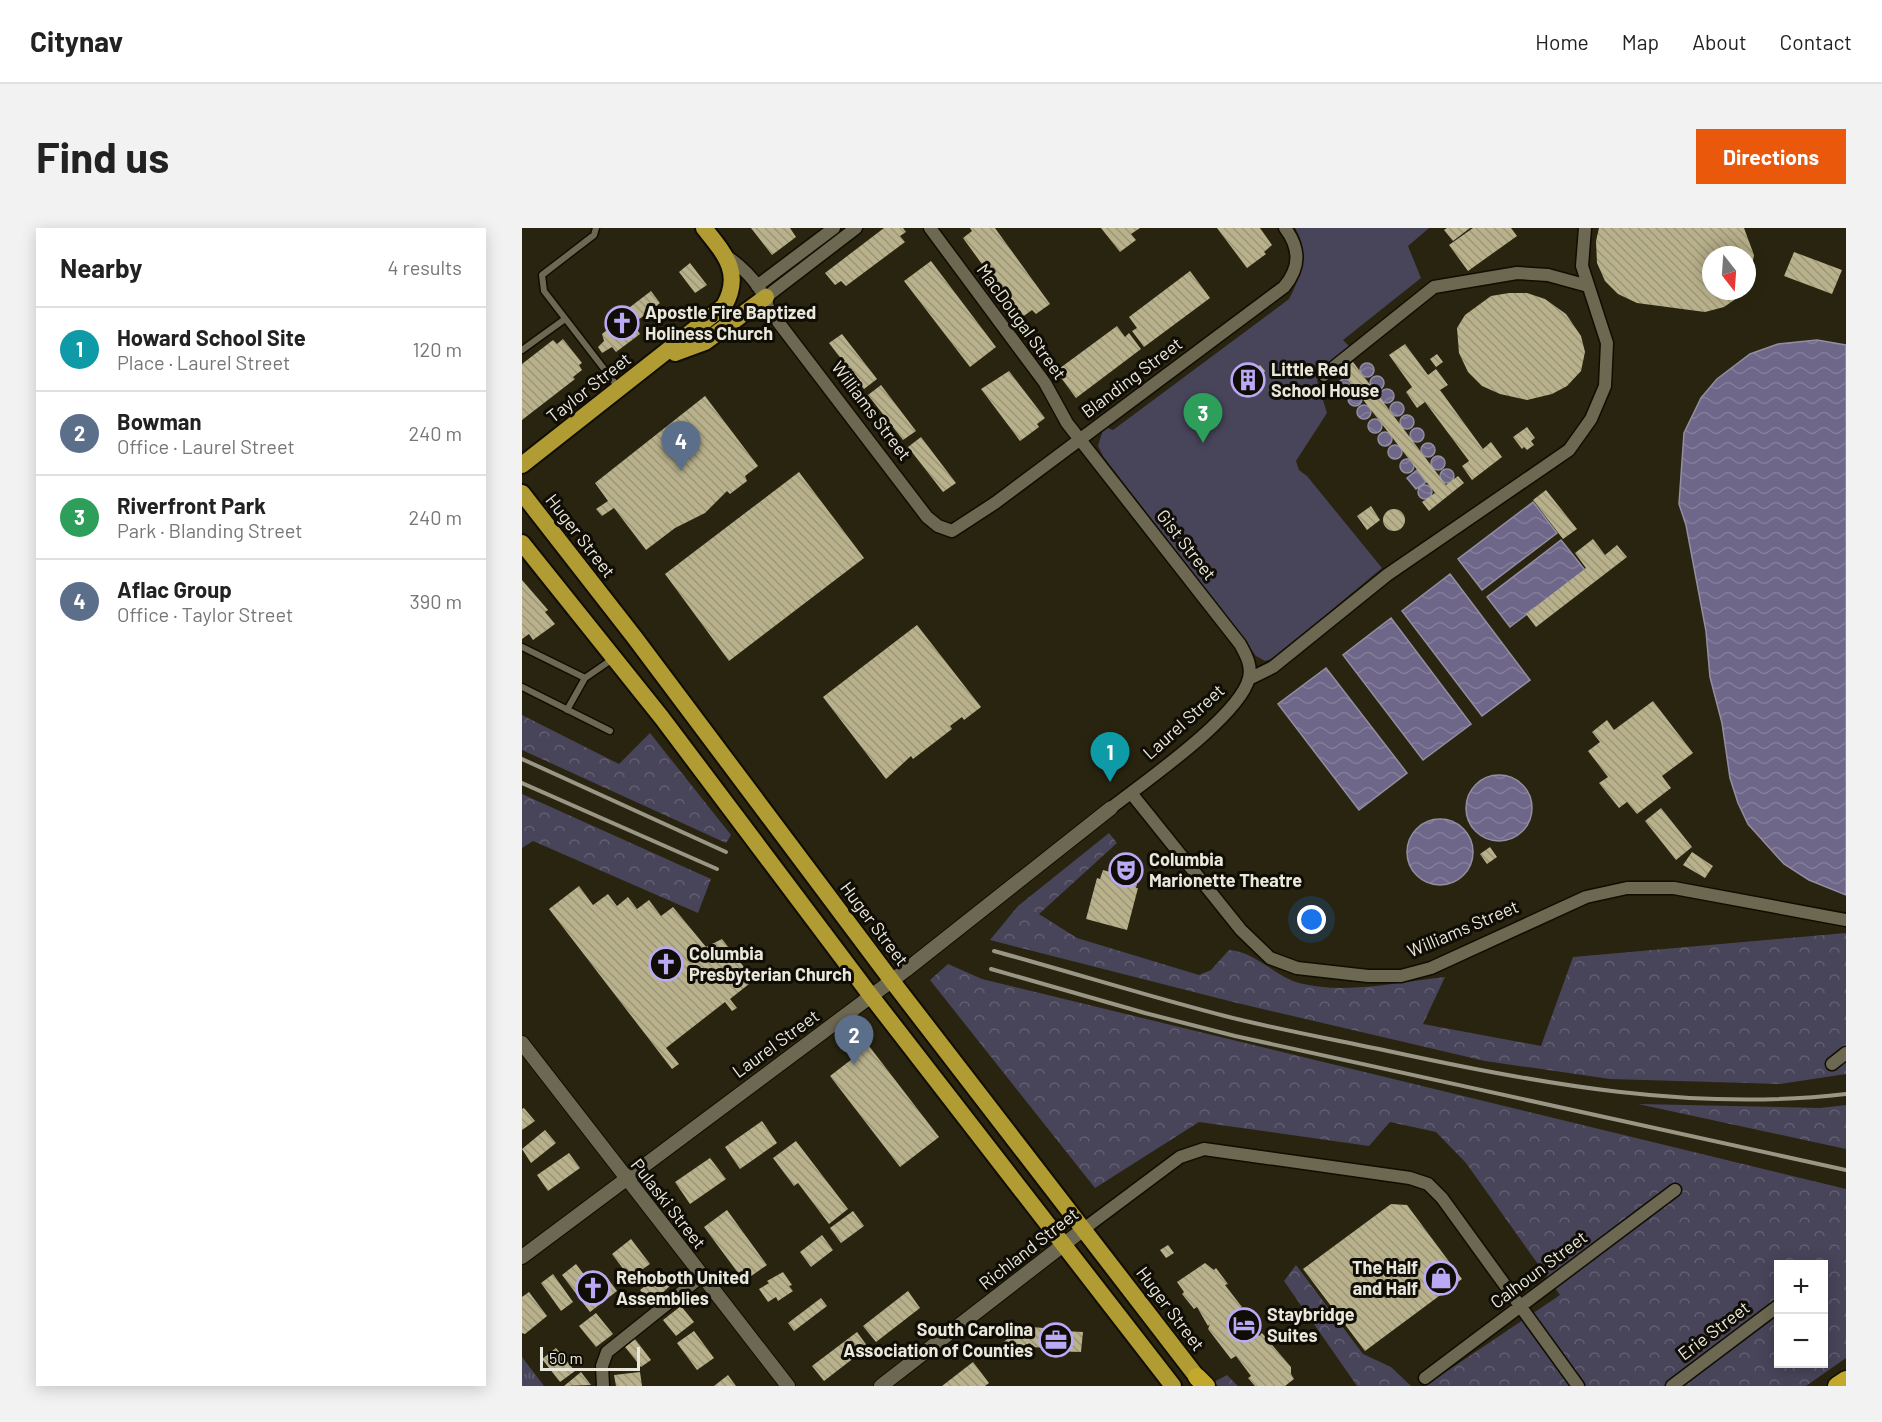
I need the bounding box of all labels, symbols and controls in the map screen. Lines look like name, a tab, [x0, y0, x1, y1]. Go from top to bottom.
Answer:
text: Citynav	[30, 24, 123, 58]
text: Home	[1535, 29, 1589, 54]
text: Map	[1622, 29, 1659, 54]
text: About	[1692, 29, 1747, 54]
text: Contact	[1780, 29, 1852, 54]
button: Directions	[1696, 129, 1846, 184]
text: Find us	[36, 131, 169, 181]
north arrow	[1702, 246, 1756, 300]
text: Nearby	[60, 252, 142, 283]
text: 4 results	[387, 255, 462, 279]
street label: MacDougal Street	[972, 259, 1071, 384]
place label: Apostle Fire Baptized Holiness Church	[645, 301, 816, 344]
church icon: Apostle Fire Baptized Holiness Church	[604, 305, 640, 341]
text: Howard School Site	[117, 324, 306, 350]
street label: Blanding Street	[1077, 332, 1186, 422]
text: 1	[76, 337, 83, 361]
text: 120 m	[412, 337, 462, 361]
street label: Taylor Street	[542, 348, 635, 427]
text: Place · Laurel Street	[117, 350, 290, 374]
street label: Williams Street	[827, 356, 916, 464]
place label: Little Red School House	[1271, 358, 1379, 401]
building icon: Little Red School House	[1230, 362, 1266, 398]
pin: 3	[1184, 394, 1222, 443]
text: Bowman	[117, 408, 202, 434]
text: 2	[74, 421, 85, 445]
text: 240 m	[408, 421, 462, 445]
pin: 4	[662, 422, 700, 471]
text: Office · Laurel Street	[117, 434, 295, 458]
street label: Huger Street	[541, 489, 620, 582]
text: Riverfront Park	[117, 492, 266, 518]
text: 3	[74, 505, 85, 529]
text: 240 m	[408, 505, 462, 529]
street label: Gist Street	[1152, 505, 1221, 584]
text: Park · Blanding Street	[117, 518, 303, 542]
text: Aflac Group	[117, 576, 232, 602]
text: 4	[73, 589, 86, 613]
text: 390 m	[409, 589, 462, 613]
text: Office · Taylor Street	[117, 602, 293, 626]
street label: Laurel Street	[1138, 679, 1229, 764]
pin: 1	[1090, 732, 1130, 782]
place label: Columbia Marionette Theatre	[1149, 848, 1302, 891]
theatre icon: Columbia Marionette Theatre	[1108, 852, 1144, 888]
street label: Huger Street	[836, 877, 914, 970]
street label: Williams Street	[1404, 895, 1522, 961]
your location	[1297, 905, 1326, 934]
place label: Columbia Presbyterian Church	[689, 942, 852, 985]
church icon: Columbia Presbyterian Church	[648, 946, 684, 982]
street label: Laurel Street	[728, 1004, 823, 1082]
pin: 2	[834, 1016, 874, 1065]
street label: Pulaski Street	[627, 1154, 711, 1253]
street label: Richland Street	[974, 1203, 1082, 1294]
street label: Calhoun Street	[1486, 1226, 1591, 1313]
place label: The Half and Half	[1352, 1256, 1418, 1299]
shop icon: The Half and Half	[1423, 1260, 1459, 1296]
map controls	[1774, 1260, 1828, 1368]
button: +	[1774, 1260, 1828, 1314]
street label: Huger Street	[1132, 1262, 1210, 1355]
place label: Rehoboth United Assemblies	[616, 1266, 749, 1309]
church icon: Rehoboth United Assemblies	[575, 1270, 611, 1306]
street label: Erie Street	[1673, 1296, 1754, 1364]
place label: Staybridge Suites	[1267, 1303, 1355, 1346]
hotel icon: Staybridge Suites	[1226, 1307, 1262, 1343]
button: −	[1774, 1314, 1828, 1368]
place label: South Carolina Association of Counties	[843, 1318, 1033, 1361]
office icon: South Carolina Association of Counties	[1038, 1322, 1074, 1358]
scale bar	[540, 1344, 640, 1372]
text: 50 m	[549, 1348, 583, 1367]

